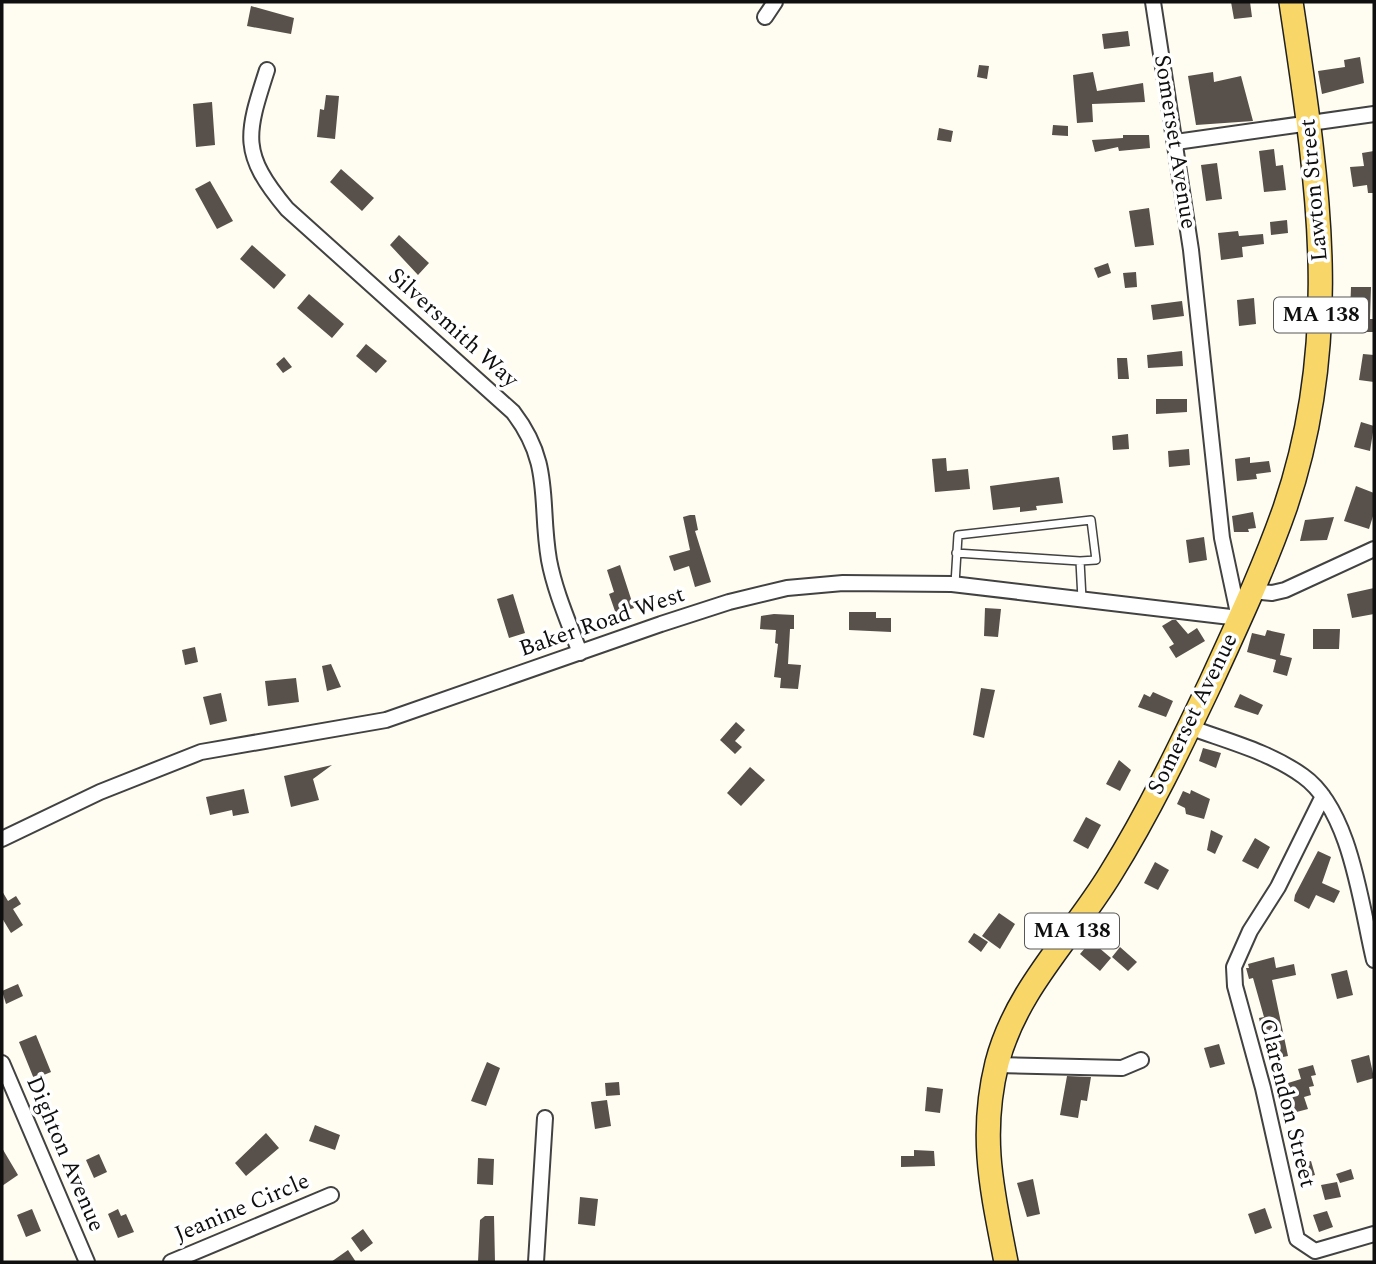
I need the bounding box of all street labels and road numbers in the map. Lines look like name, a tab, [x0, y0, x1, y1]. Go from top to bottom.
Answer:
street label: Somerset Avenue	[1144, 52, 1206, 232]
street label: Lawton Street	[1290, 117, 1338, 263]
street label: Silversmith Way	[380, 260, 527, 397]
road number: MA 138	[1274, 298, 1368, 332]
street label: Baker Road West	[514, 577, 690, 667]
street label: Somerset Avenue	[1139, 627, 1247, 801]
road number: MA 138	[1025, 914, 1119, 948]
street label: Clarendon Street	[1249, 1015, 1325, 1191]
street label: Dighton Avenue	[16, 1071, 114, 1237]
street label: Jeanine Circle	[169, 1164, 315, 1252]

